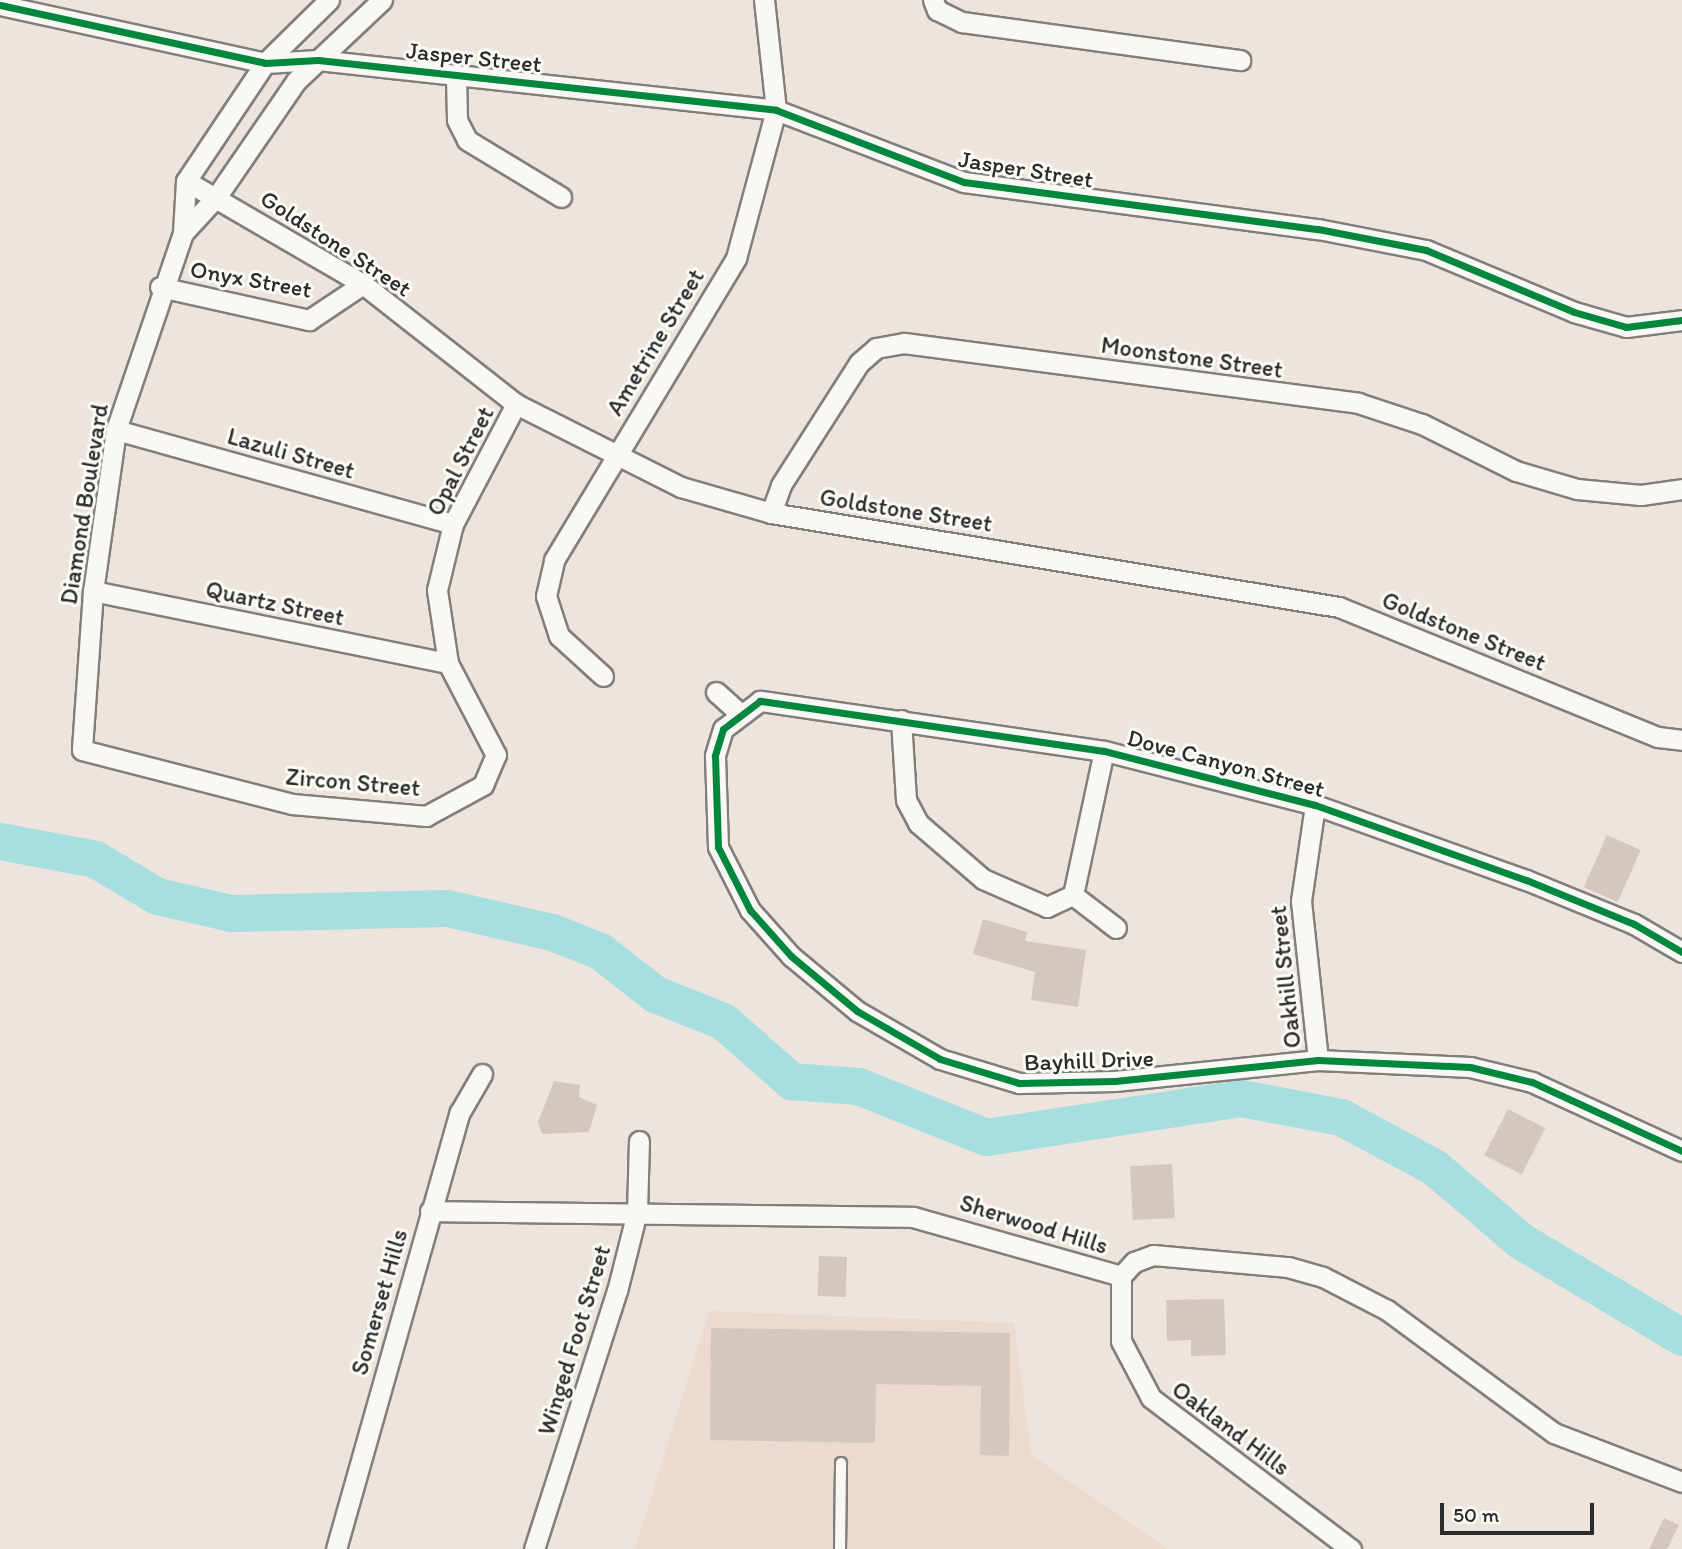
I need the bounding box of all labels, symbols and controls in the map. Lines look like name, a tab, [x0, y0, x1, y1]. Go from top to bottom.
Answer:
street label: Jasper Street	[405, 36, 543, 78]
street label: Jasper Street	[957, 144, 1095, 194]
street label: Goldstone Street	[255, 184, 417, 302]
street label: Onyx Street	[188, 254, 314, 304]
street label: Ametrine Street	[600, 264, 710, 420]
street label: Moonstone Street	[1100, 330, 1284, 384]
street label: Diamond Boulevard	[54, 401, 114, 607]
street label: Opal Street	[420, 402, 500, 520]
street label: Lazuli Street	[224, 421, 358, 485]
street label: Goldstone Street	[818, 482, 994, 538]
street label: Quartz Street	[203, 574, 347, 632]
street label: Goldstone Street	[1378, 585, 1550, 677]
street label: Dove Canyon Street	[1124, 723, 1328, 803]
street label: Zircon Street	[285, 762, 421, 802]
street label: Oakhill Street	[1263, 904, 1307, 1050]
street label: Bayhill Drive	[1023, 1043, 1155, 1077]
street label: Sherwood Hills	[956, 1188, 1112, 1260]
street label: Somerset Hills	[344, 1226, 414, 1378]
street label: Winged Foot Street	[532, 1242, 616, 1438]
street label: Oakland Hills	[1166, 1374, 1296, 1482]
scale bar	[1444, 1490, 1598, 1534]
text: 50 m	[1453, 1502, 1499, 1527]

